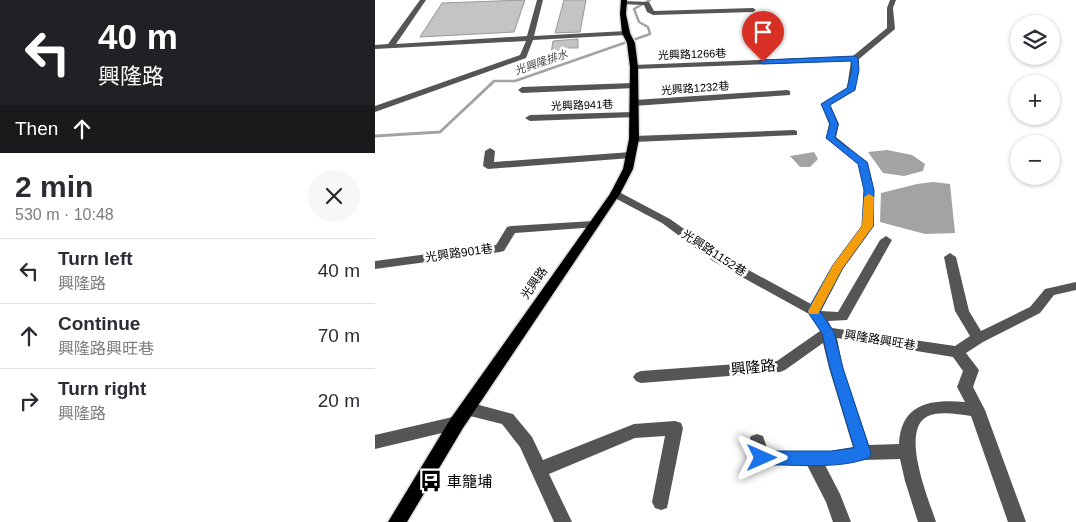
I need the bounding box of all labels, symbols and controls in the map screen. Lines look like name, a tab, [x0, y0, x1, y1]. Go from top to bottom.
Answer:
pin	[742, 11, 784, 62]
map controls	[1010, 15, 1060, 185]
button: layers	[1010, 15, 1060, 65]
text: 40 m	[98, 17, 178, 56]
icon: arrive	[749, 18, 777, 46]
icon: left	[15, 20, 80, 85]
water label: 光興隆排水	[513, 47, 570, 77]
street label: 光興路1266巷	[658, 47, 726, 61]
text: 興隆路	[98, 64, 164, 89]
button: +	[1010, 75, 1060, 125]
street label: 光興路1232巷	[660, 80, 730, 96]
street label: 光興路941巷	[551, 98, 613, 112]
icon: ahead	[68, 115, 96, 143]
text: Then	[15, 118, 58, 139]
button: −	[1010, 135, 1060, 185]
text: 2 min	[15, 170, 93, 203]
button: close	[308, 170, 360, 222]
text: 530 m · 10:48	[15, 206, 114, 223]
street label: 光興路1152巷	[679, 227, 749, 279]
street label: 光興路901巷	[424, 241, 494, 265]
text: Turn left	[58, 248, 133, 269]
icon: left	[15, 257, 43, 285]
text: 40 m	[318, 260, 360, 281]
street label: 光興路	[518, 264, 550, 302]
text: 興隆路	[58, 275, 106, 292]
text: Continue	[58, 313, 140, 334]
icon: ahead	[15, 322, 43, 350]
text: 70 m	[318, 325, 360, 346]
street label: 興隆路興旺巷	[843, 327, 917, 353]
text: 興隆路興旺巷	[58, 340, 154, 357]
street label: 興隆路	[730, 356, 776, 378]
text: Turn right	[58, 378, 146, 399]
icon: right	[15, 387, 43, 415]
text: 20 m	[318, 390, 360, 411]
text: 興隆路	[58, 405, 106, 422]
position arrow	[735, 431, 787, 483]
bus stop icon: 車籠埔	[418, 468, 444, 494]
place label: 車籠埔	[447, 473, 492, 490]

